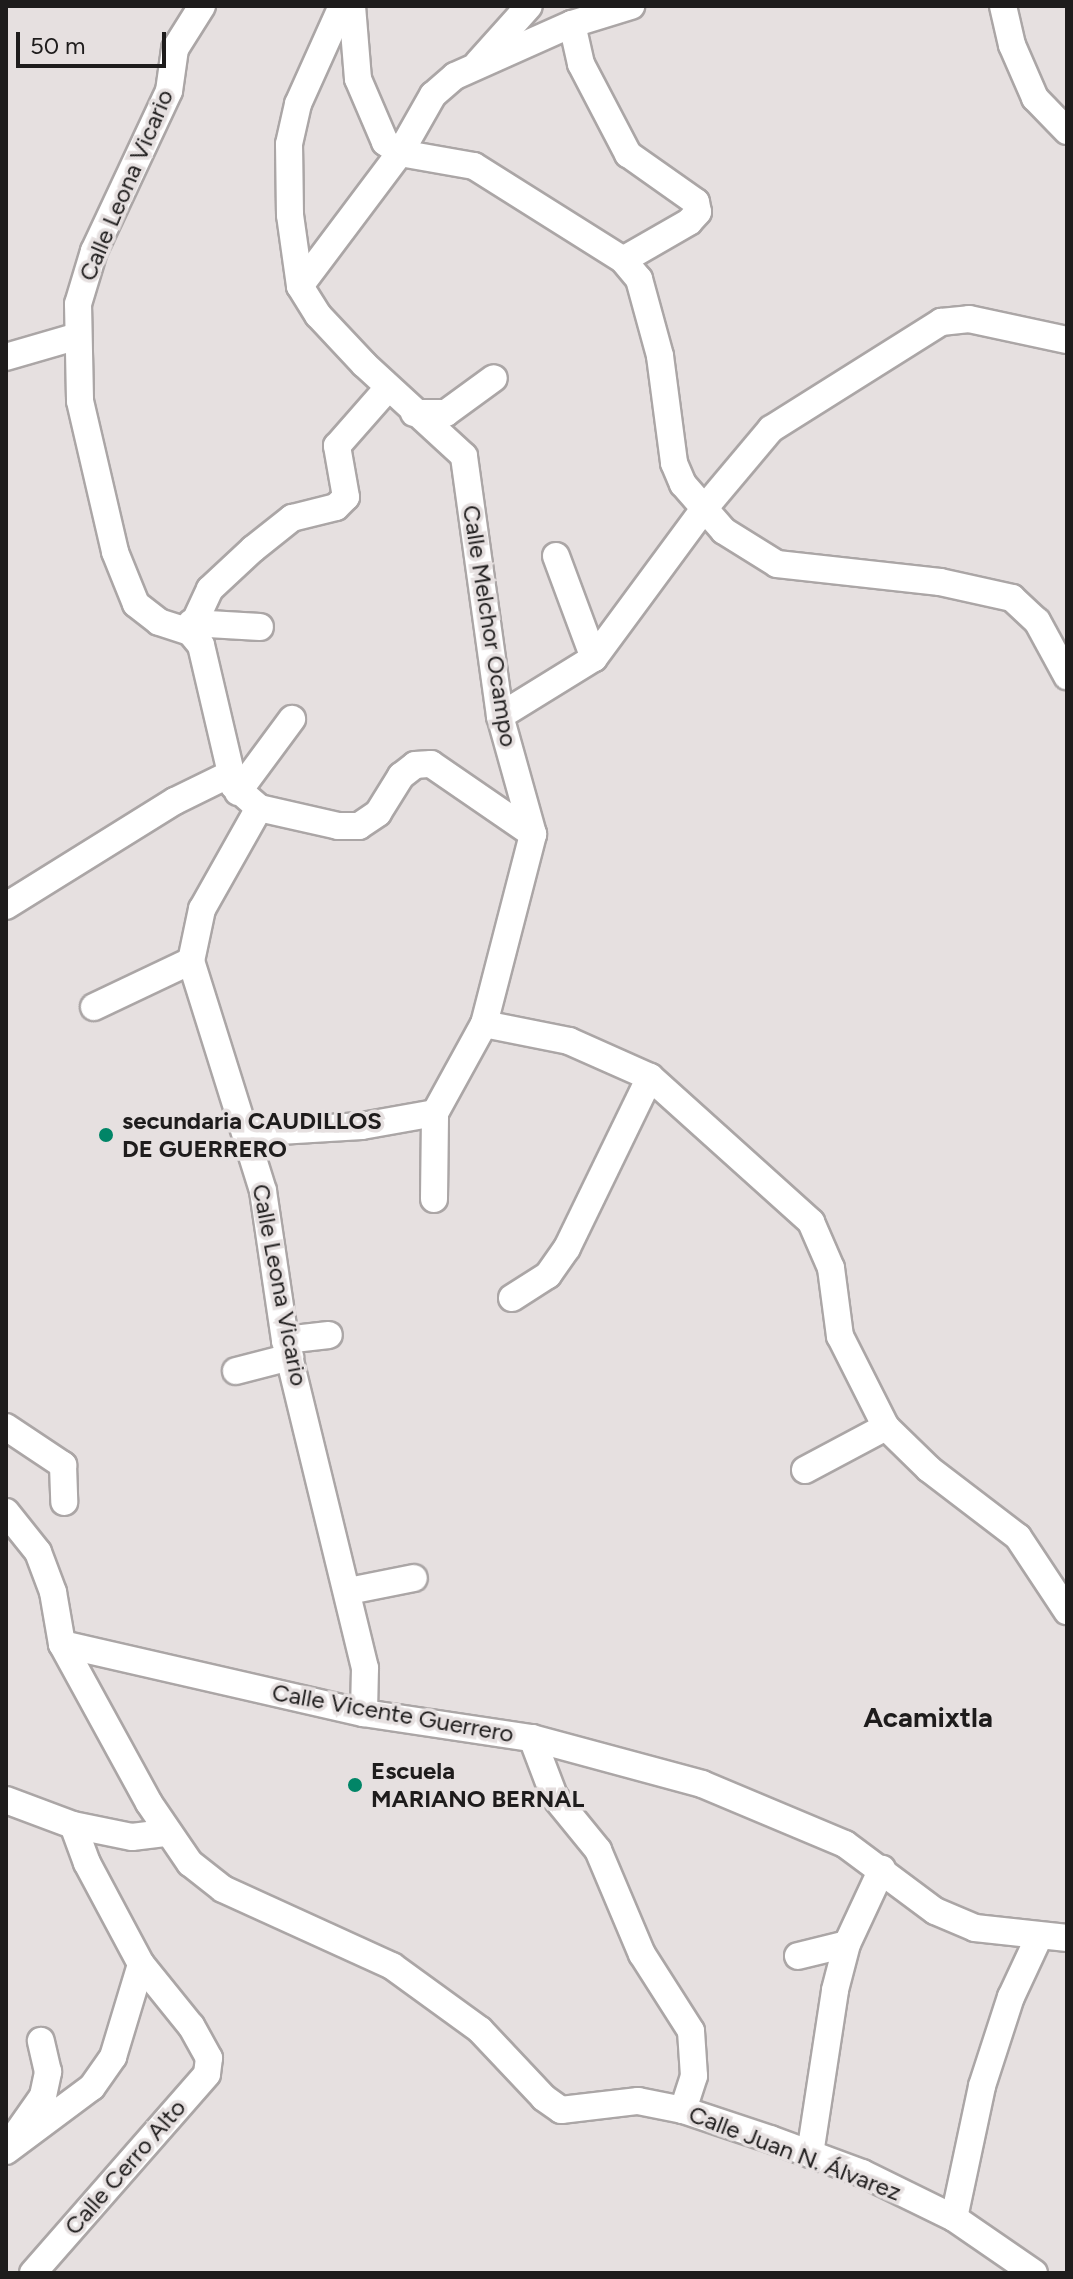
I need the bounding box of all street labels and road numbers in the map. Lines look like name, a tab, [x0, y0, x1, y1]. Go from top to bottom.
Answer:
street label: Calle Leona Vicario	[73, 85, 179, 285]
street label: Calle Melchor Ocampo	[457, 503, 523, 749]
street label: Calle Leona Vicario	[246, 1182, 314, 1388]
street label: Calle Vicente Guerrero	[270, 1678, 516, 1748]
street label: Calle Cerro Alto	[58, 2093, 192, 2241]
street label: Calle Juan N. Álvarez	[685, 2099, 905, 2207]

